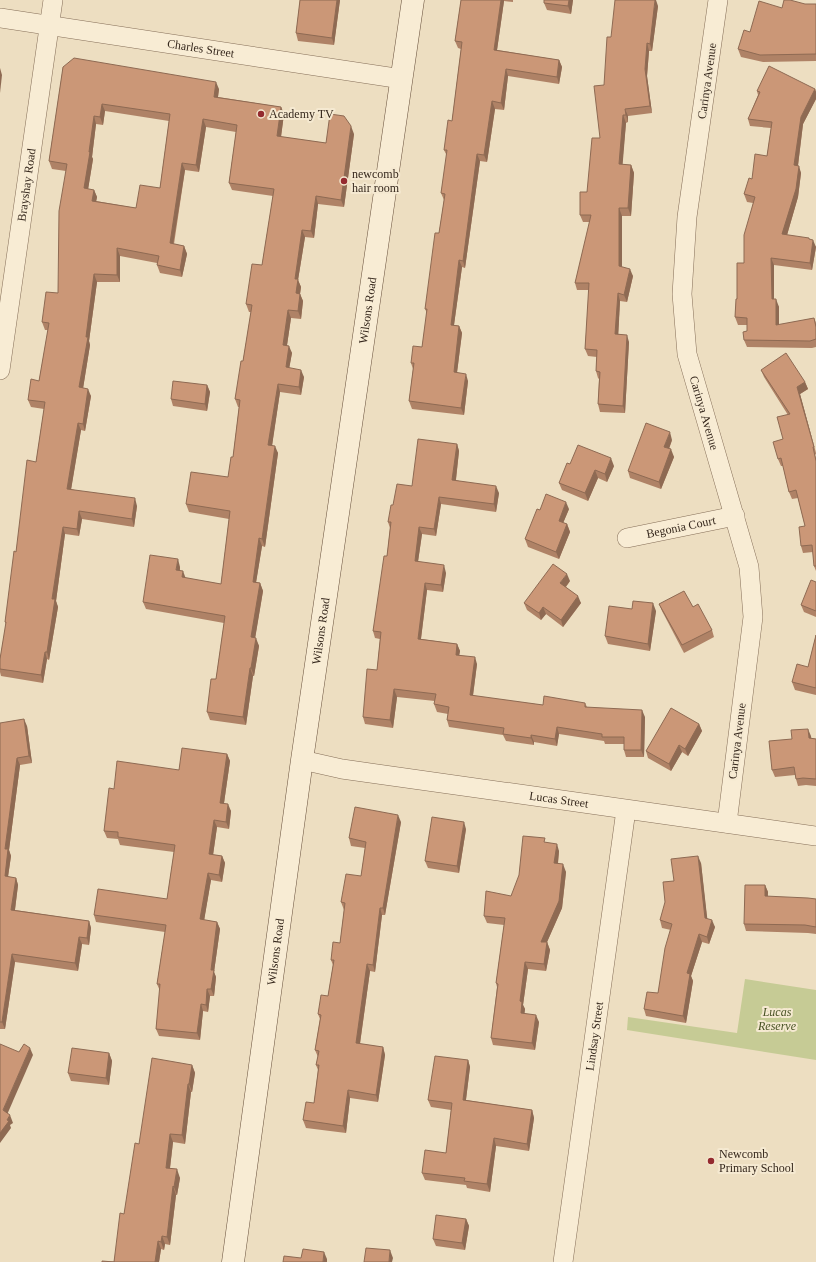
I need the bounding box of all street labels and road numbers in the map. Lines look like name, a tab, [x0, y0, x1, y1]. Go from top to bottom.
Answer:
street label: Charles Street	[166, 36, 236, 61]
street label: Carinya Avenue	[695, 42, 719, 120]
street label: Brayshay Road	[14, 147, 39, 222]
street label: Wilsons Road	[356, 276, 379, 345]
street label: Carinya Avenue	[687, 374, 722, 452]
street label: Begonia Court	[645, 513, 717, 541]
street label: Wilsons Road	[309, 597, 333, 665]
street label: Carinya Avenue	[725, 702, 749, 780]
street label: Lucas Street	[528, 789, 590, 811]
street label: Wilsons Road	[264, 918, 287, 986]
street label: Lindsay Street	[583, 1000, 606, 1072]

